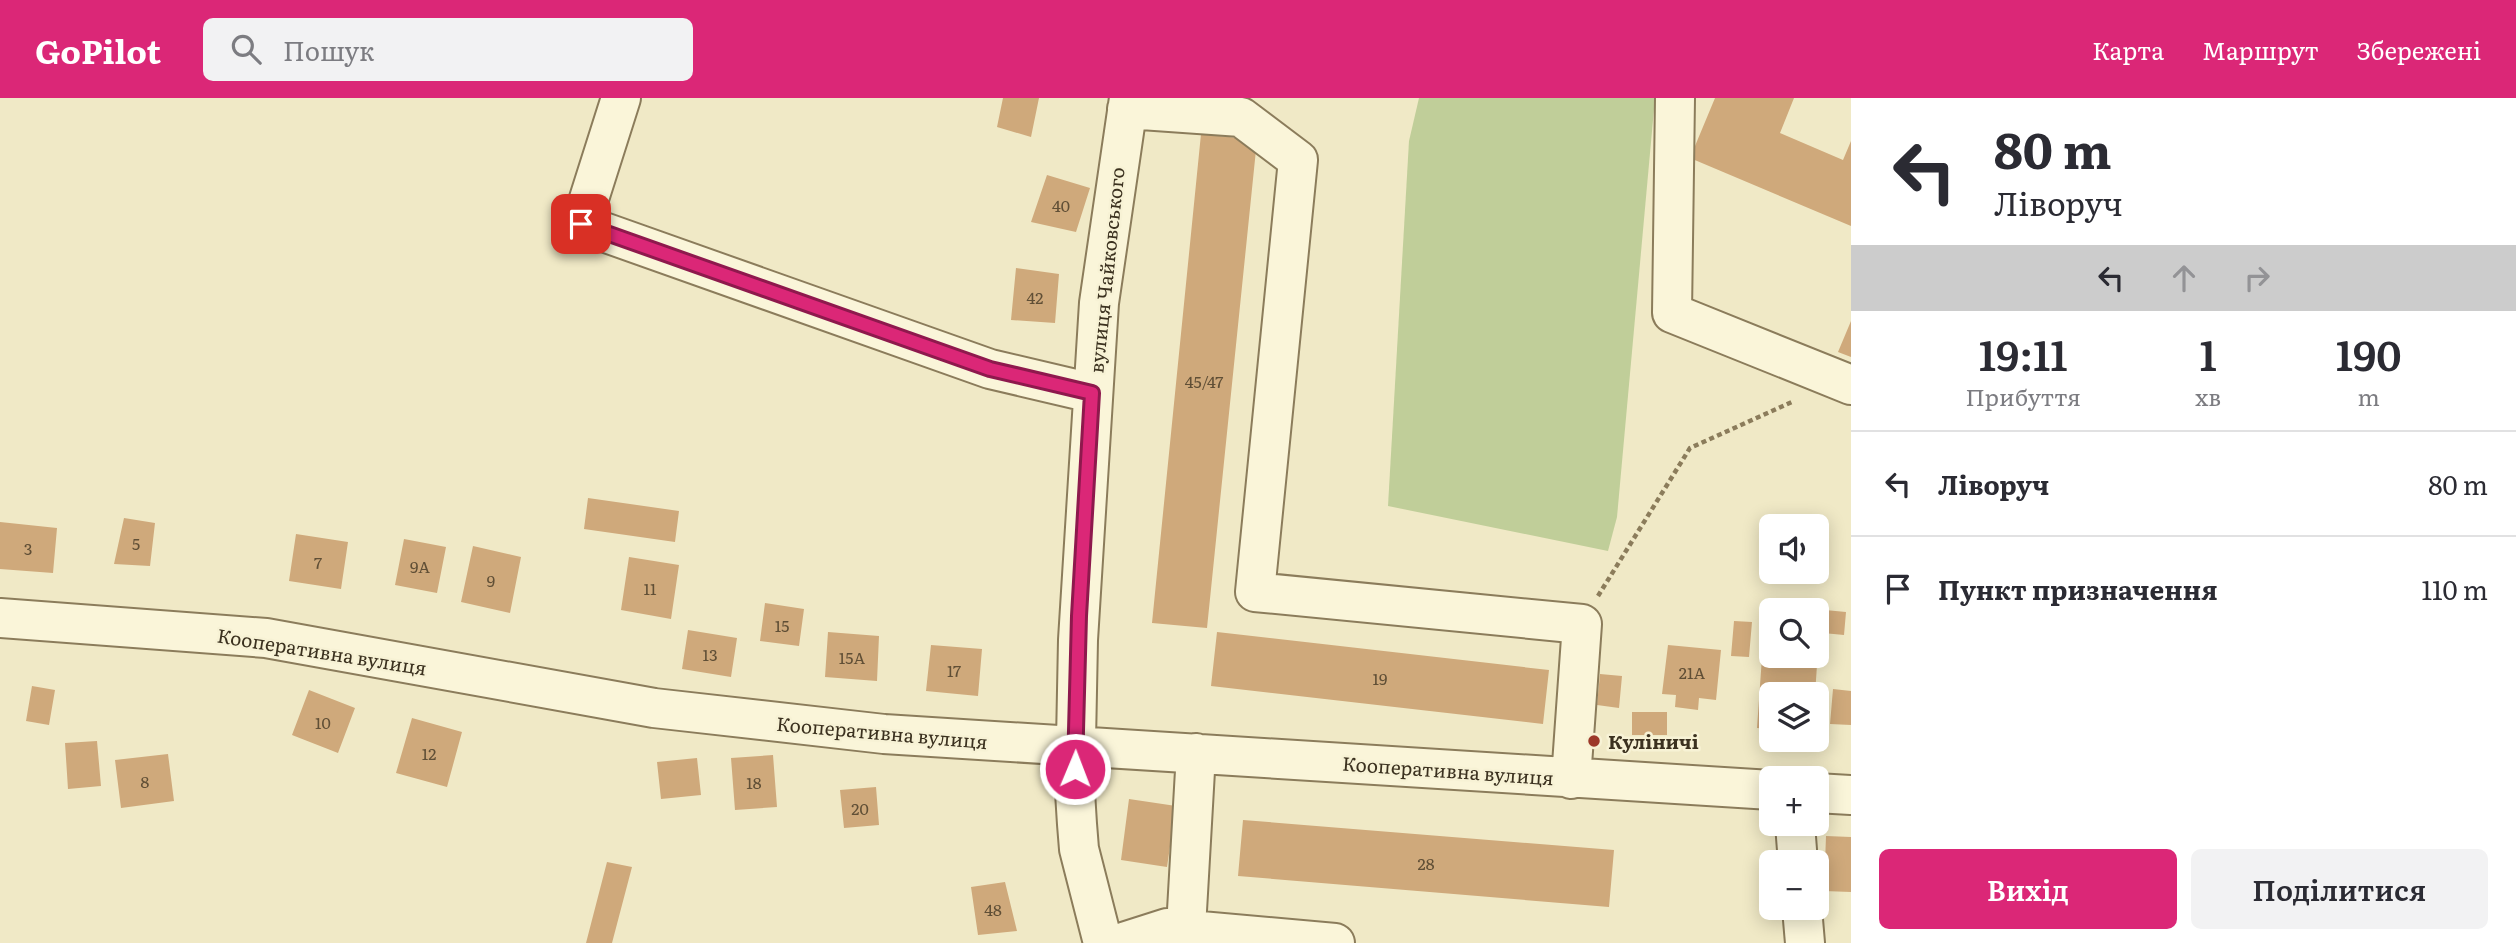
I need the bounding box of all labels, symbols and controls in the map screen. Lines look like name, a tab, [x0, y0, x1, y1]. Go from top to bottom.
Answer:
search box	[203, 18, 693, 81]
text: GoPilot	[35, 25, 161, 74]
icon: search	[227, 30, 265, 68]
text: Пошук	[283, 30, 374, 69]
text: Карта	[2092, 32, 2164, 67]
text: Маршрут	[2202, 32, 2319, 67]
text: Збережені	[2357, 32, 2481, 67]
text: 80 m	[1994, 111, 2112, 184]
icon: left	[1879, 126, 1970, 217]
street label: вулиця Чайковського	[1081, 166, 1131, 374]
text: Ліворуч	[1994, 178, 2123, 226]
house number: 40	[1052, 193, 1070, 217]
pin	[551, 194, 611, 254]
icon: arrive	[562, 205, 600, 243]
icon: left	[2092, 259, 2130, 297]
icon: ahead	[2165, 259, 2203, 297]
icon: right	[2238, 259, 2276, 297]
house number: 42	[1027, 285, 1043, 309]
text: 19:11	[1979, 322, 2068, 384]
text: 1	[2200, 322, 2217, 384]
text: 190	[2336, 322, 2401, 384]
house number: 45/47	[1185, 369, 1223, 393]
text: Прибуття	[1966, 379, 2081, 413]
text: хв	[2195, 379, 2221, 413]
text: m	[2357, 379, 2380, 413]
text: Ліворуч	[1938, 464, 2049, 503]
text: 80 m	[2428, 464, 2488, 503]
icon: left	[1879, 465, 1917, 503]
map controls	[1759, 514, 1829, 920]
button: sound	[1759, 514, 1829, 584]
house number: 5	[132, 531, 140, 555]
house number: 3	[24, 536, 32, 560]
house number: 7	[314, 550, 322, 574]
house number: 9А	[410, 554, 430, 578]
house number: 9	[487, 568, 495, 592]
text: Пункт призначення	[1938, 569, 2218, 608]
text: 110 m	[2421, 569, 2488, 608]
icon: arrive	[1879, 570, 1917, 608]
house number: 11	[643, 576, 657, 600]
button: search	[1759, 598, 1829, 668]
house number: 15	[775, 613, 789, 637]
street label: Кооперативна вулиця	[215, 621, 429, 681]
house number: 13	[702, 642, 718, 666]
house number: 15А	[839, 645, 865, 669]
house number: 17	[947, 658, 961, 682]
house number: 21А	[1679, 660, 1705, 684]
house number: 19	[1373, 666, 1387, 690]
button: layers	[1759, 682, 1829, 752]
street label: Кооперативна вулиця	[775, 709, 989, 755]
house number: 10	[315, 710, 331, 734]
place label: Куліничі	[1608, 727, 1699, 755]
position arrow	[1038, 732, 1112, 806]
marker: Куліничі	[1586, 733, 1602, 749]
house number: 12	[422, 741, 436, 765]
street label: Кооперативна вулиця	[1341, 749, 1555, 791]
button: +	[1759, 766, 1829, 836]
house number: 8	[141, 769, 150, 793]
house number: 18	[746, 770, 762, 794]
house number: 20	[851, 796, 869, 820]
button: Вихід	[1879, 849, 2177, 929]
button: Поділитися	[2191, 849, 2488, 929]
button: −	[1759, 850, 1829, 920]
house number: 28	[1418, 851, 1435, 875]
house number: 48	[984, 897, 1002, 921]

